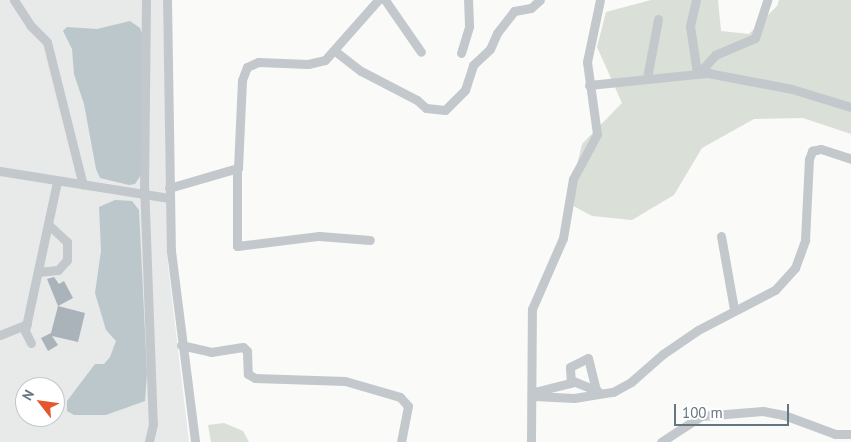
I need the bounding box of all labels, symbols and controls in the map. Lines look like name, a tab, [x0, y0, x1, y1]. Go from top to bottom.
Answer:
north arrow	[15, 377, 65, 427]
text: N	[18, 387, 38, 403]
scale bar	[676, 394, 791, 426]
text: 100 m	[682, 403, 723, 422]

